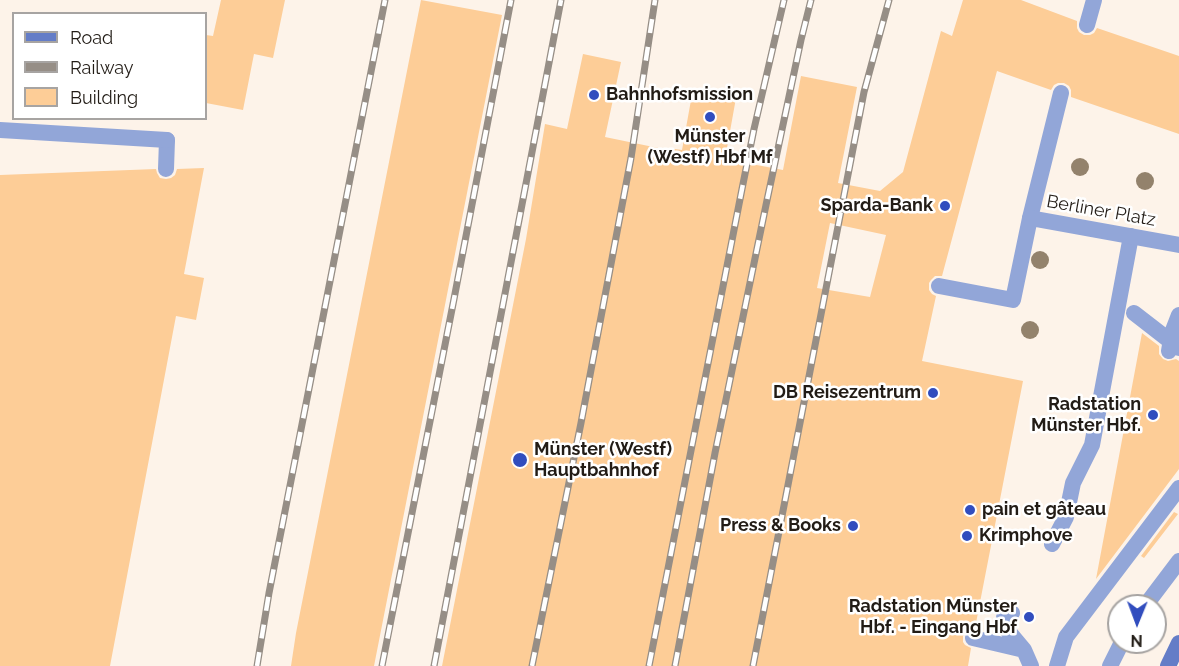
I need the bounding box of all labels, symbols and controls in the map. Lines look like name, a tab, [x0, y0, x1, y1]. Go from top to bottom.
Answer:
legend	[12, 12, 207, 120]
text: Road	[70, 27, 113, 48]
text: Railway	[70, 57, 134, 78]
place label: Bahnhofsmission	[606, 84, 753, 106]
text: Building	[70, 87, 138, 108]
marker: Bahnhofsmission	[587, 88, 601, 102]
marker: Münster (Westf) Hbf Mf	[703, 110, 717, 124]
place label: Münster (Westf) Hbf Mf	[647, 126, 773, 168]
street label: Berliner Platz	[1045, 191, 1157, 231]
place label: Sparda-Bank	[820, 195, 933, 217]
marker: Sparda-Bank	[938, 199, 952, 213]
place label: DB Reisezentrum	[773, 382, 921, 404]
marker: DB Reisezentrum	[926, 386, 940, 400]
place label: Radstation Münster Hbf.	[1031, 394, 1141, 436]
marker: Radstation Münster Hbf.	[1146, 408, 1160, 422]
place label: Münster (Westf) Hauptbahnhof	[534, 439, 672, 482]
marker: Münster (Westf) Hauptbahnhof	[511, 451, 529, 469]
place label: pain et gâteau	[982, 499, 1106, 521]
marker: pain et gâteau	[963, 503, 977, 517]
place label: Press & Books	[720, 515, 841, 537]
marker: Press & Books	[846, 519, 860, 533]
place label: Krimphove	[979, 525, 1073, 547]
marker: Krimphove	[960, 529, 974, 543]
north arrow	[1107, 594, 1167, 654]
place label: Radstation Münster Hbf. - Eingang Hbf	[849, 596, 1017, 638]
marker: Radstation Münster Hbf. - Eingang Hbf	[1022, 610, 1036, 624]
text: N	[1130, 631, 1143, 650]

